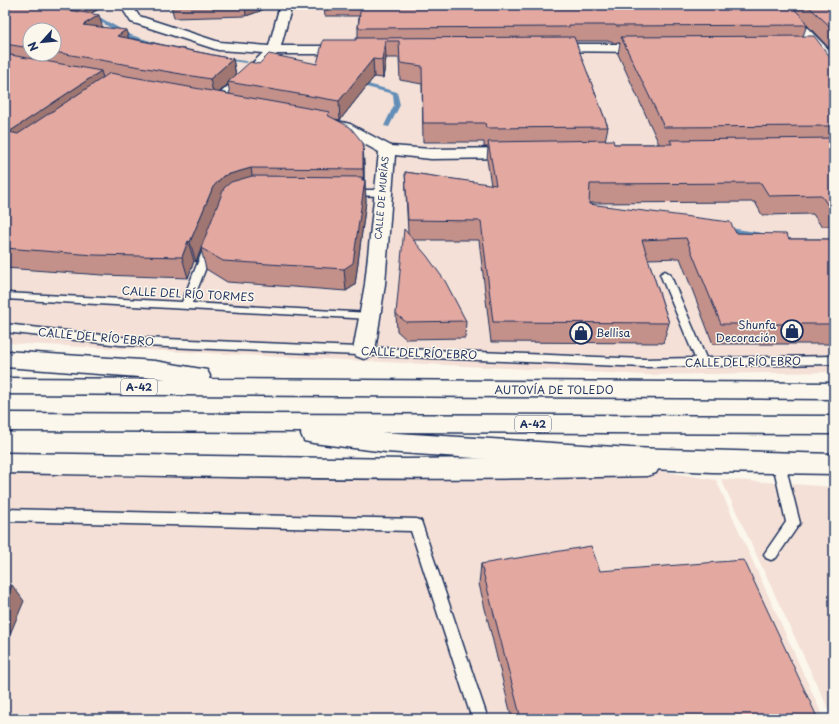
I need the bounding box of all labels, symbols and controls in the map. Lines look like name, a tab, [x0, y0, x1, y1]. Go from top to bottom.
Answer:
north arrow	[22, 22, 62, 62]
text: N	[23, 39, 42, 55]
street label: CALLE DE MURÍAS	[370, 155, 392, 240]
street label: CALLE DEL RÍO TORMES	[121, 282, 255, 305]
place label: Shunfa Decoración	[716, 316, 776, 346]
shop icon: Shunfa Decoración	[779, 318, 805, 344]
shop icon: Bellisa	[568, 320, 594, 346]
street label: CALLE DEL RÍO EBRO	[37, 323, 155, 350]
place label: Bellisa	[596, 324, 631, 341]
street label: CALLE DEL RÍO EBRO	[361, 342, 477, 363]
street label: CALLE DEL RÍO EBRO	[685, 352, 801, 371]
road number: A-42	[121, 379, 157, 395]
street label: AUTOVÍA DE TOLEDO	[494, 381, 614, 398]
road number: A-42	[515, 416, 551, 432]

